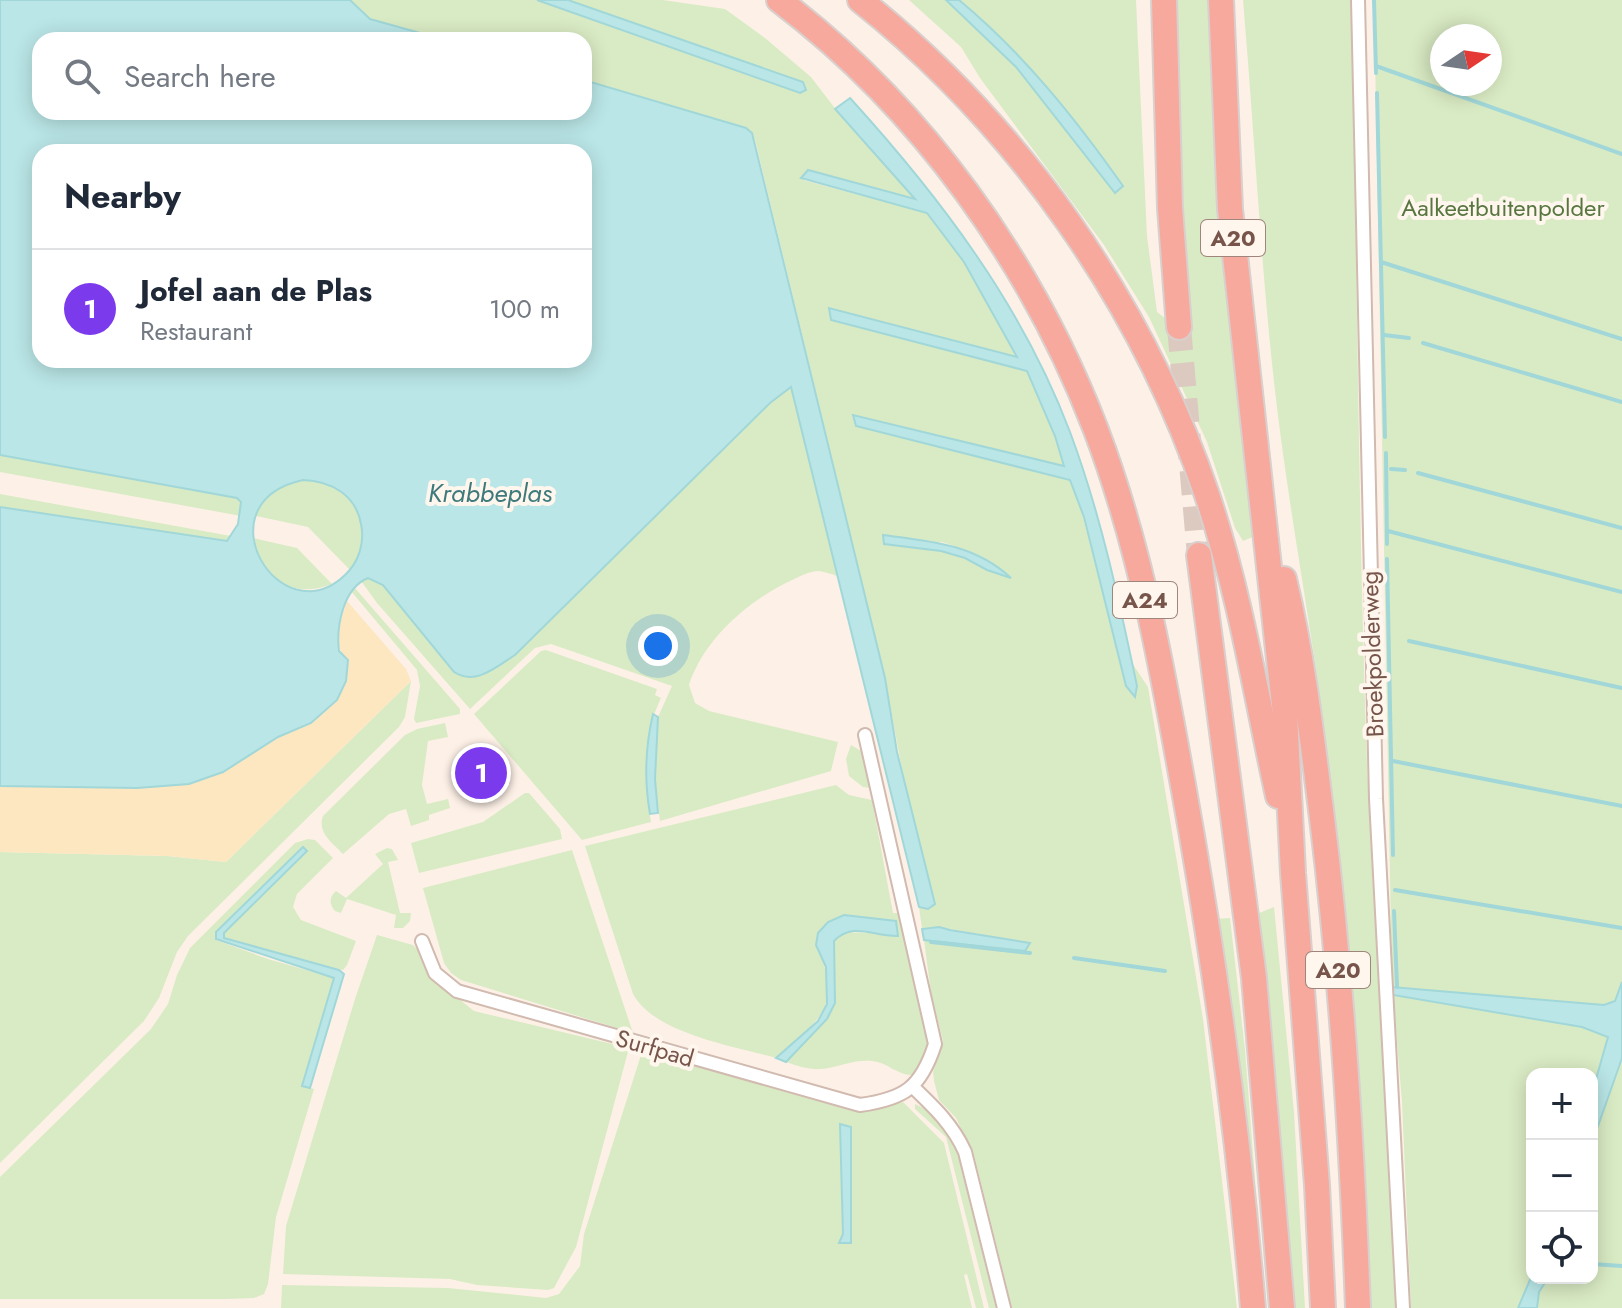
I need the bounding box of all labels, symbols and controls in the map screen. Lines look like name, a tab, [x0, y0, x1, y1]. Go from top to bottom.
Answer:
north arrow	[1430, 24, 1502, 96]
search box	[32, 32, 592, 120]
icon: search	[60, 54, 104, 98]
text: Search here	[124, 55, 276, 98]
text: Nearby	[64, 172, 181, 221]
park label: Aalkeetbuitenpolder	[1401, 190, 1605, 225]
road number: A20	[1201, 220, 1265, 256]
text: Jofel aan de Plas	[140, 269, 372, 312]
text: 1	[83, 290, 97, 328]
text: 100 m	[489, 290, 560, 328]
text: Restaurant	[140, 312, 252, 350]
water label: Krabbeplas	[428, 474, 553, 512]
street label: Broekpolderweg	[1352, 570, 1392, 738]
road number: A24	[1113, 582, 1177, 618]
your location	[638, 626, 678, 666]
pin: 1	[455, 743, 507, 803]
road number: A20	[1306, 952, 1370, 988]
street label: Surfpad	[612, 1020, 698, 1076]
map controls	[1526, 1068, 1598, 1284]
button: +	[1526, 1068, 1598, 1140]
button: −	[1526, 1140, 1598, 1212]
button: locate	[1526, 1212, 1598, 1284]

